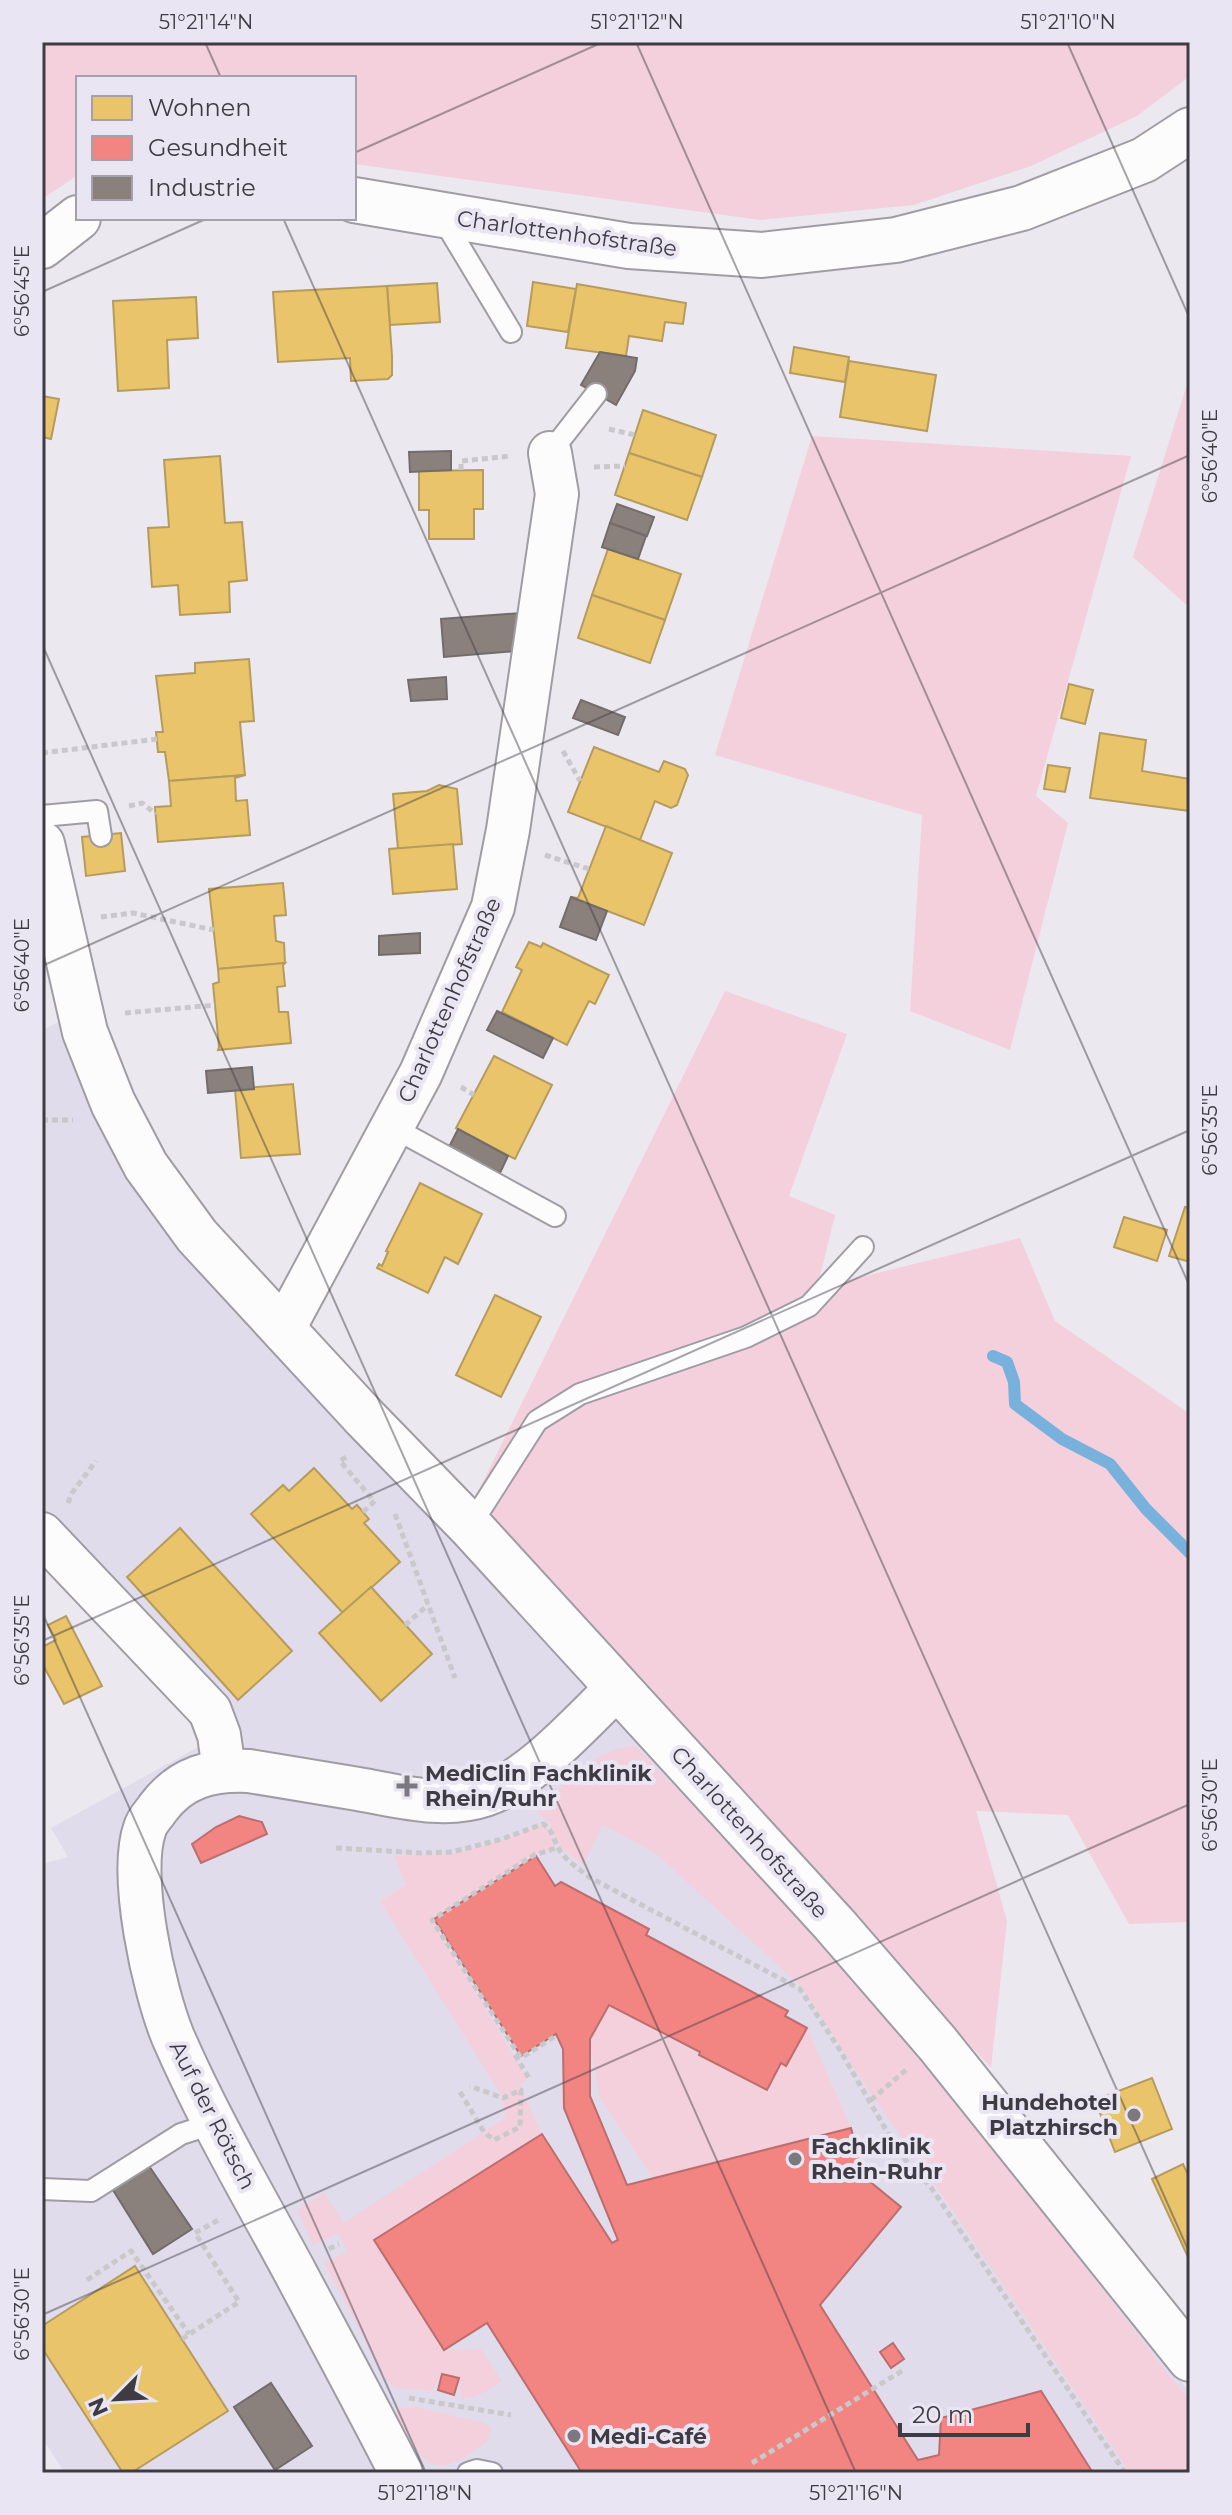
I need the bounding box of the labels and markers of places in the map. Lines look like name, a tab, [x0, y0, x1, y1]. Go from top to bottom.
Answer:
place label: MediClin Fachklinik Rhein/Ruhr	[425, 1760, 652, 1812]
marker: MediClin Fachklinik Rhein/Ruhr	[396, 1775, 418, 1797]
place label: Hundehotel Platzhirsch	[981, 2089, 1118, 2141]
marker: Hundehotel Platzhirsch	[1125, 2106, 1143, 2124]
place label: Fachklinik Rhein-Ruhr	[811, 2133, 943, 2185]
marker: Fachklinik Rhein-Ruhr	[786, 2150, 804, 2168]
place label: Medi-Café	[590, 2423, 707, 2450]
marker: Medi-Café	[565, 2427, 583, 2445]

